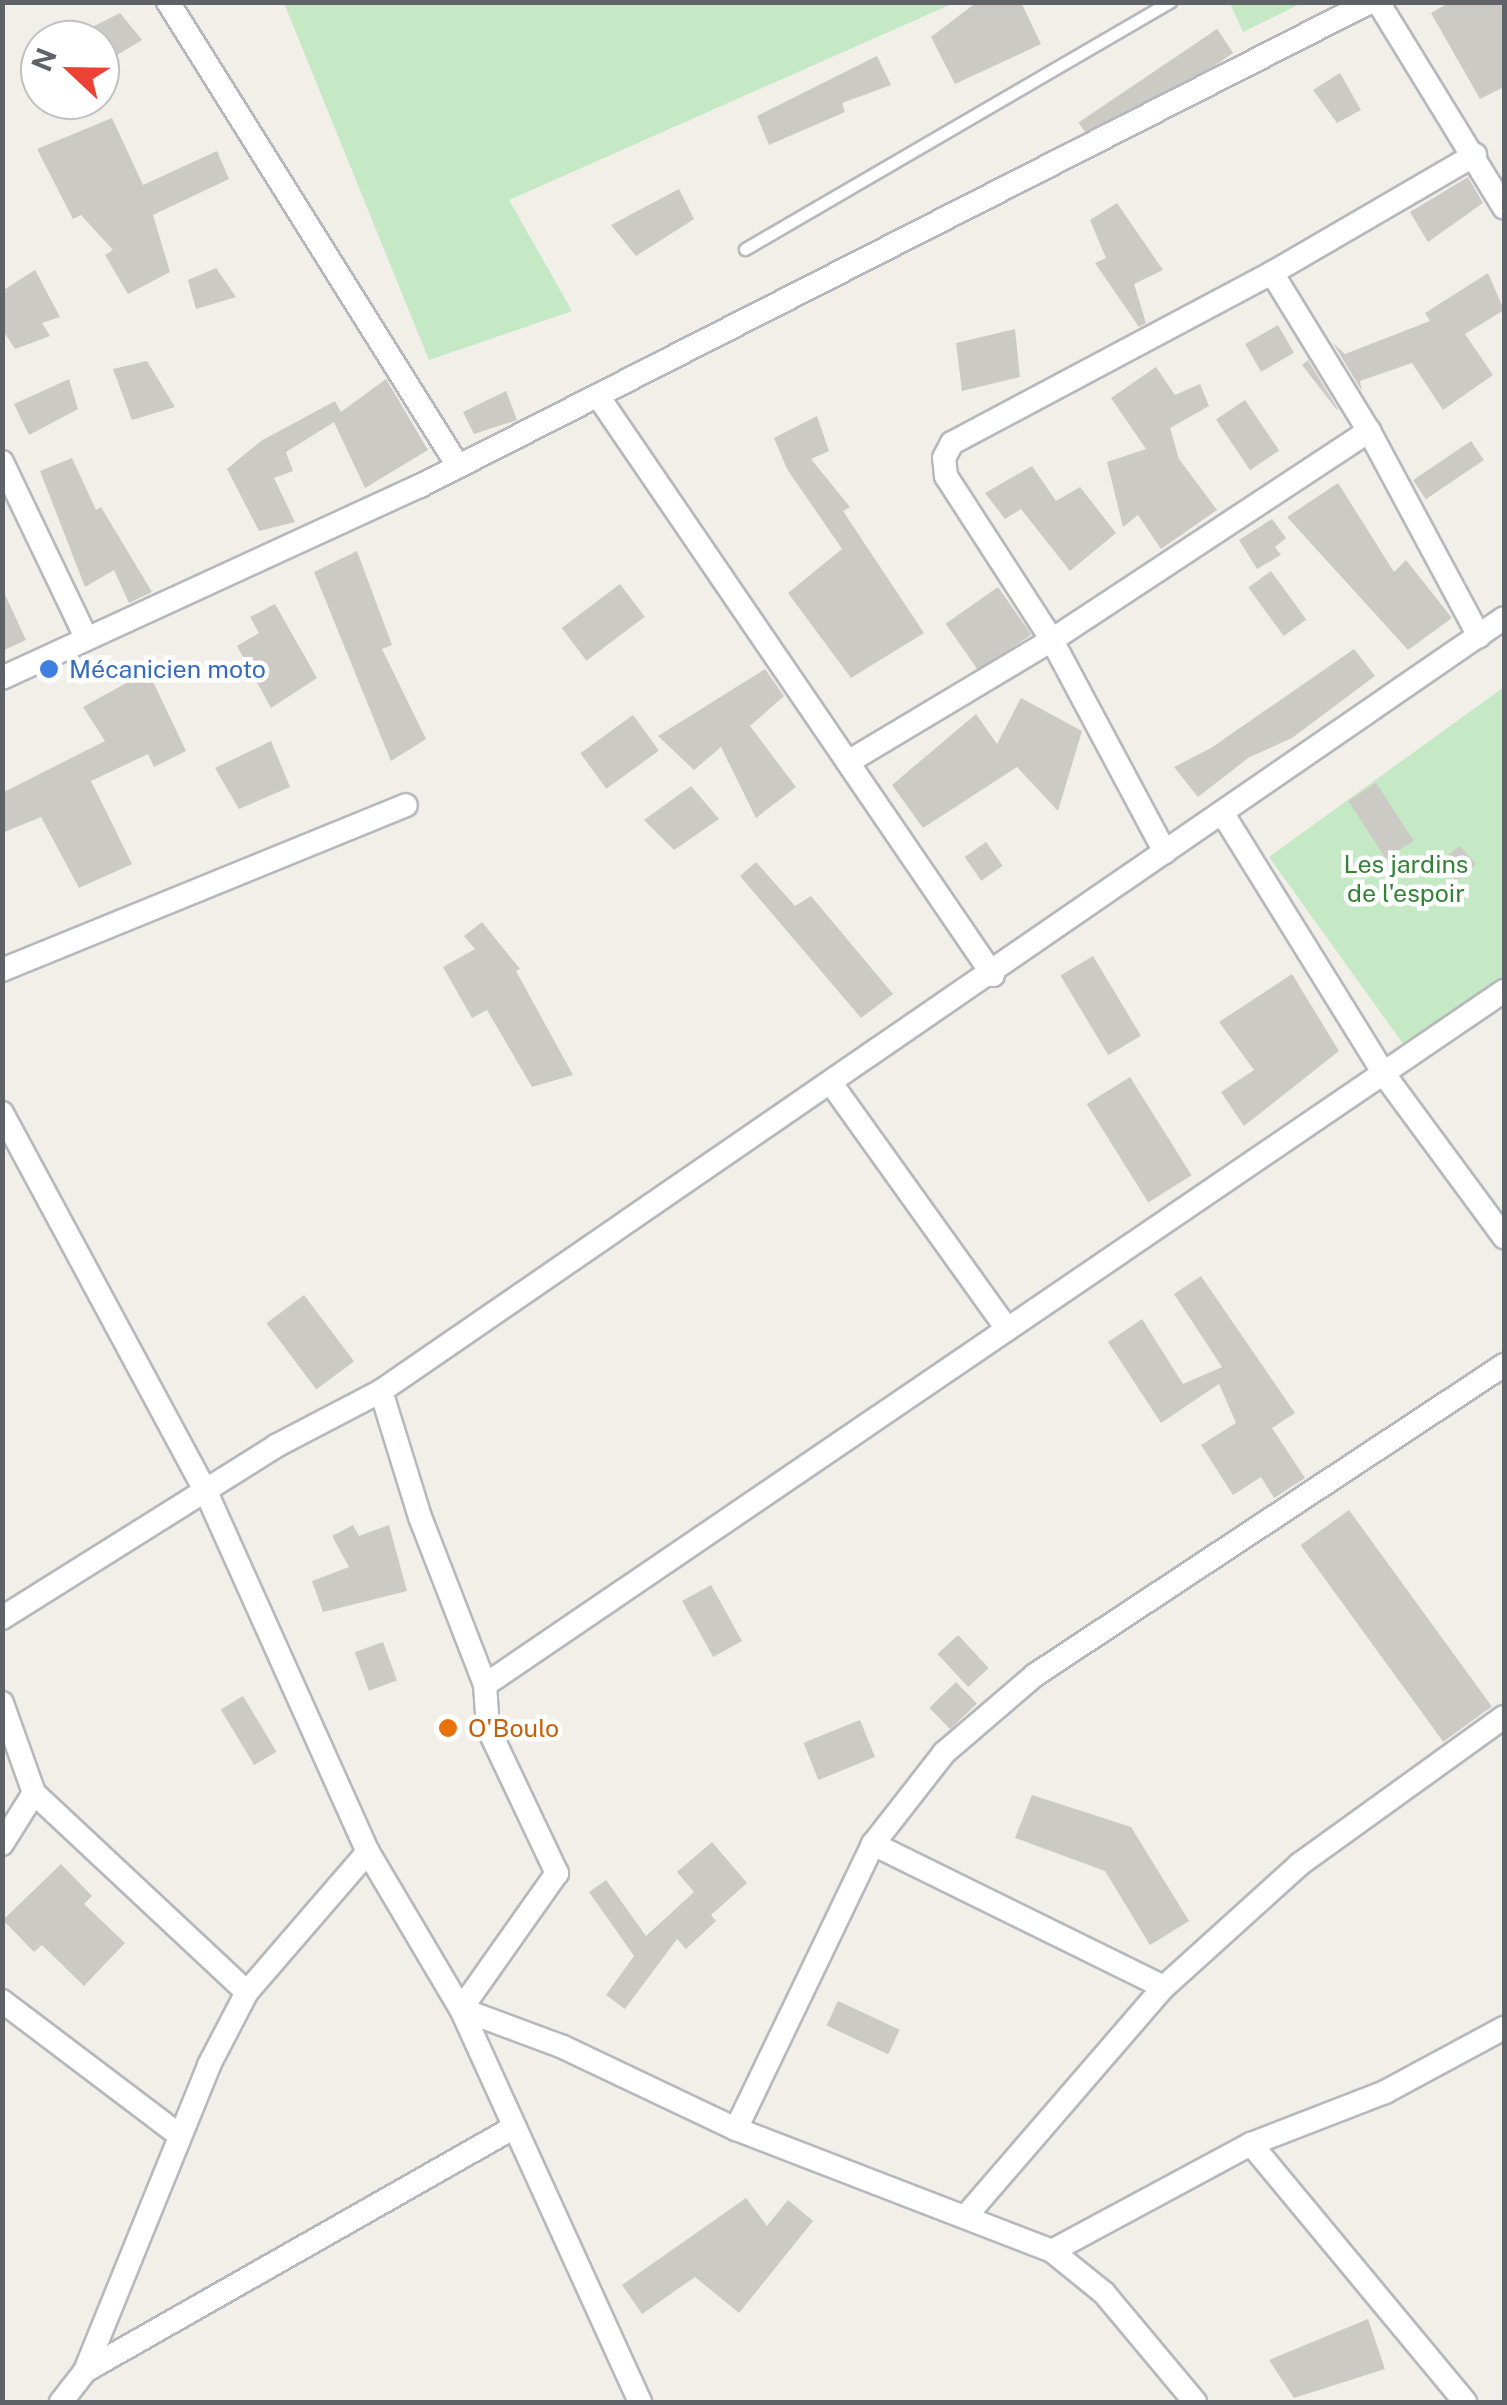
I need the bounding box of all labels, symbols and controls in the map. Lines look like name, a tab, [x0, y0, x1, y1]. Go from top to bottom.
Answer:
north arrow	[20, 20, 120, 120]
text: N	[24, 43, 63, 76]
place label: Mécanicien moto	[69, 654, 266, 684]
marker: Mécanicien moto	[38, 658, 60, 680]
park label: Les jardins de l'espoir	[1343, 850, 1469, 909]
place label: O'Boulo	[468, 1713, 559, 1743]
marker: O'Boulo	[437, 1717, 459, 1739]

